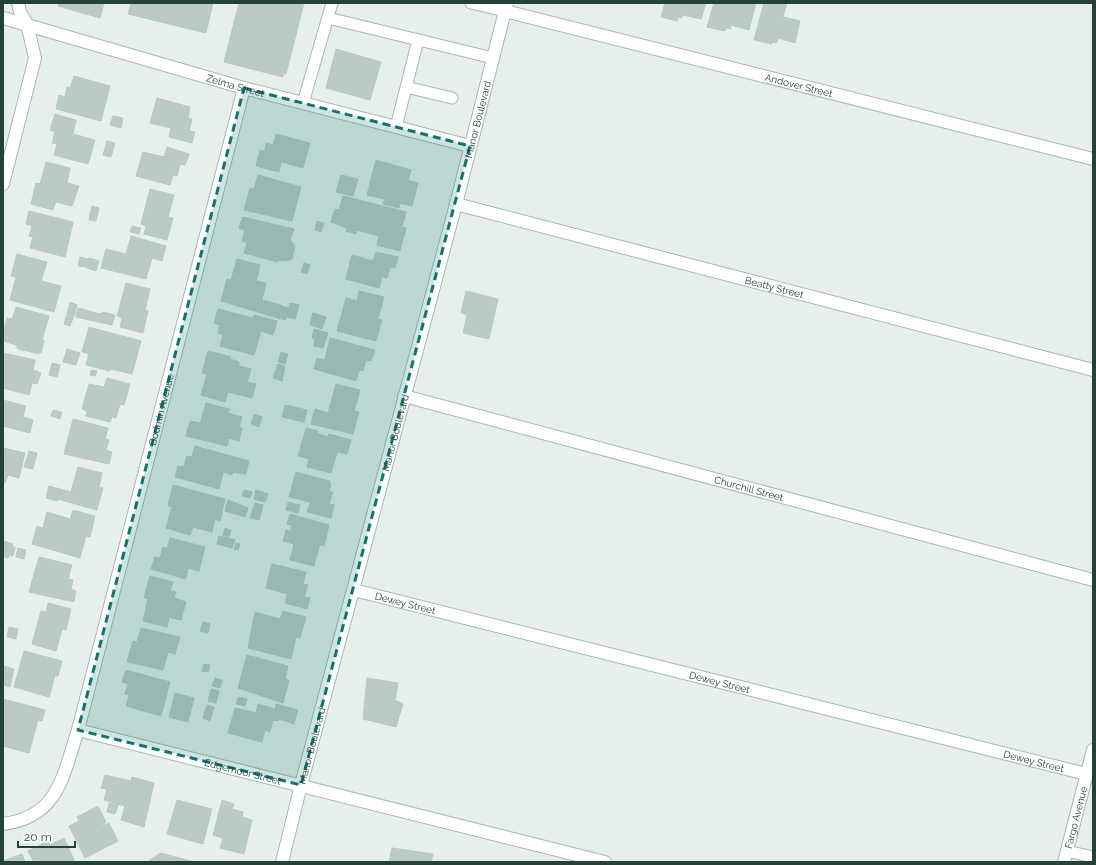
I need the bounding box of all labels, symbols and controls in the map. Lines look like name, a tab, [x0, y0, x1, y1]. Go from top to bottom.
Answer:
street label: Andover Street	[764, 71, 834, 99]
street label: Zelma Street	[205, 72, 266, 99]
street label: Manor Boulevard	[462, 80, 493, 159]
street label: Beatty Street	[744, 274, 805, 300]
street label: Bodmin Avenue	[146, 372, 175, 446]
street label: Manor Boulevard	[379, 393, 411, 472]
street label: Churchill Street	[713, 474, 785, 503]
street label: Dewey Street	[374, 590, 437, 616]
street label: Dewey Street	[688, 669, 752, 695]
street label: Manor Boulevard	[296, 706, 327, 785]
street label: Dewey Street	[1002, 748, 1066, 774]
street label: Edgemoor Street	[203, 756, 283, 786]
street label: Fargo Avenue	[1062, 785, 1089, 850]
scale bar	[18, 823, 75, 849]
text: 20 m	[24, 830, 52, 844]

